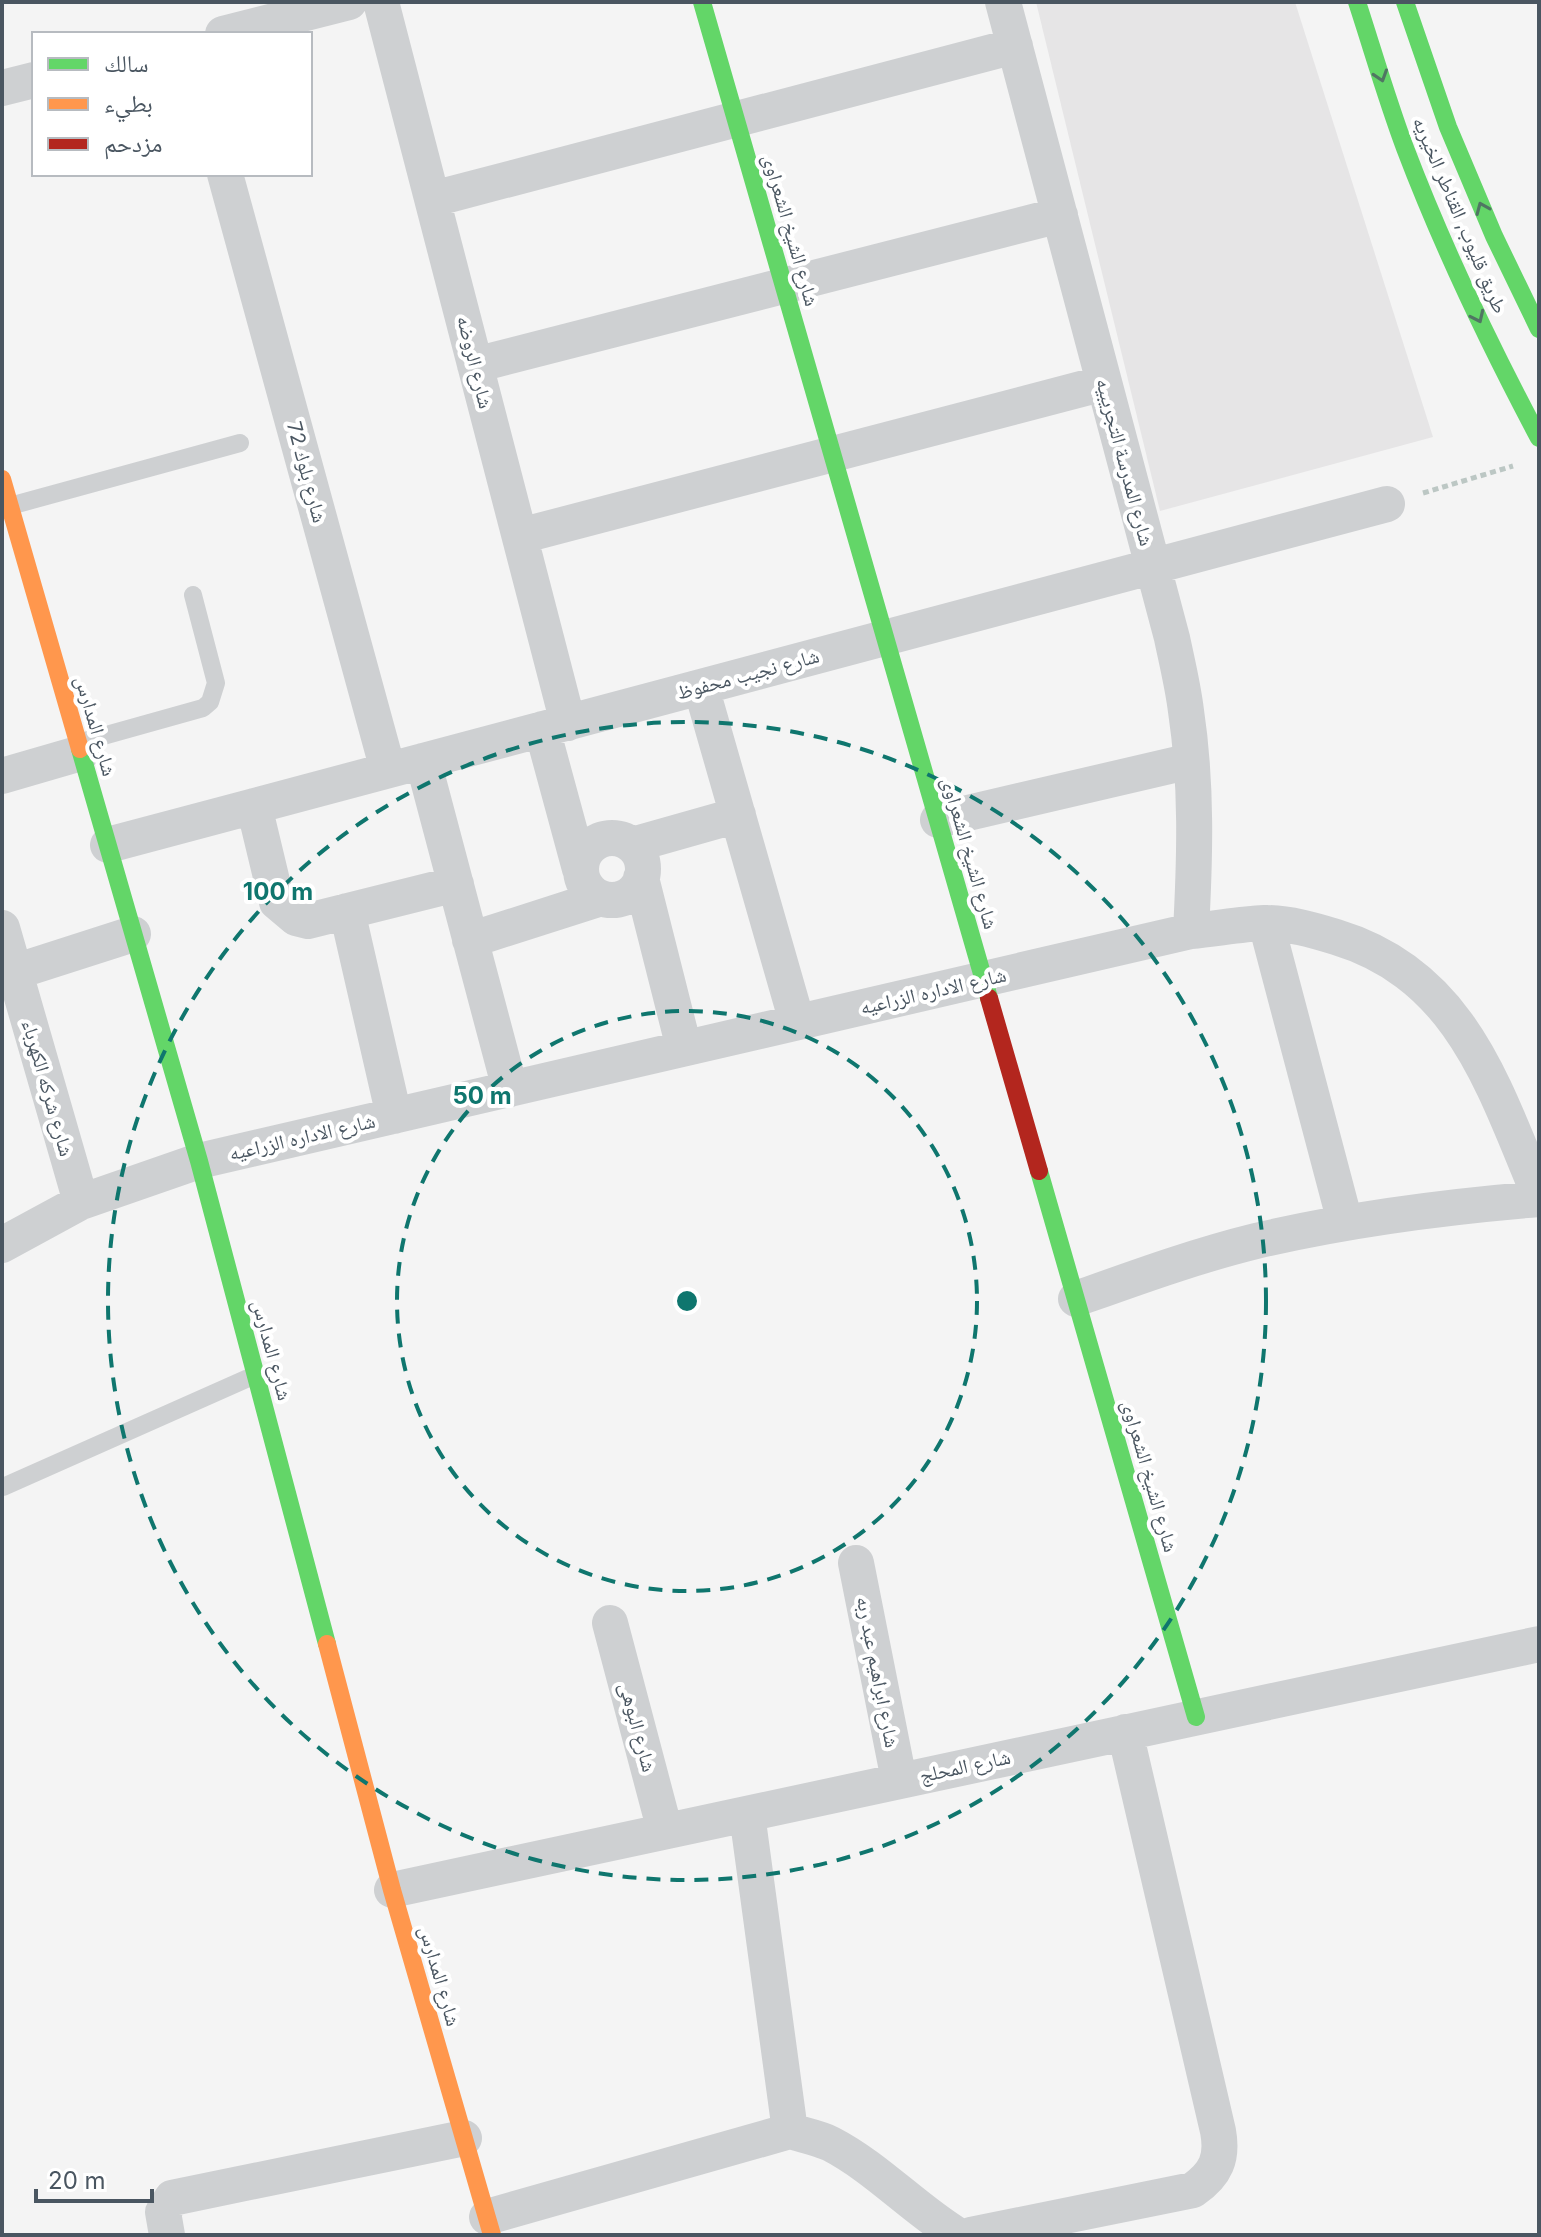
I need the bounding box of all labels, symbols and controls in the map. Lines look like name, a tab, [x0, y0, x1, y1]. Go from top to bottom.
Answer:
legend	[32, 32, 312, 176]
text: سالك	[104, 49, 149, 78]
one-way arrow	[1372, 68, 1388, 82]
text: بطيء	[104, 89, 153, 123]
street label: طريق قليوب, القناطر الخيريه	[1408, 113, 1512, 317]
text: مزدحم	[104, 129, 163, 160]
street label: شارع الشيخ الشعراوى	[757, 151, 824, 309]
one-way arrow	[1476, 202, 1492, 216]
one-way arrow	[1469, 309, 1485, 323]
street label: شارع الروضه	[451, 313, 498, 411]
street label: شارع المدرسة التجريبيه	[1090, 376, 1159, 549]
street label: شارع بلوك 72	[281, 419, 332, 525]
street label: شارع نجيب محفوظ	[674, 643, 822, 706]
street label: شارع المدارس	[69, 673, 122, 779]
street label: شارع الشيخ الشعراوى	[936, 774, 1003, 932]
text: 100 m	[243, 877, 313, 906]
street label: شارع الاداره الزراعيه	[858, 963, 1009, 1020]
street label: شارع شركه الكهرباء	[16, 1017, 79, 1159]
text: 50 m	[452, 1081, 512, 1110]
street label: شارع الاداره الزراعيه	[227, 1109, 378, 1166]
centre of rings	[673, 1287, 701, 1315]
street label: شارع المدارس	[246, 1297, 297, 1403]
street label: شارع الشيخ الشعراوى	[1116, 1397, 1183, 1555]
street label: شارع ابراهيم عبد ربه	[850, 1594, 904, 1750]
street label: شارع البوهى	[614, 1680, 661, 1775]
street label: شارع المحلج	[917, 1745, 1013, 1788]
street label: شارع المدارس	[413, 1923, 466, 2029]
scale bar	[36, 2153, 152, 2203]
text: 20 m	[48, 2166, 106, 2195]

